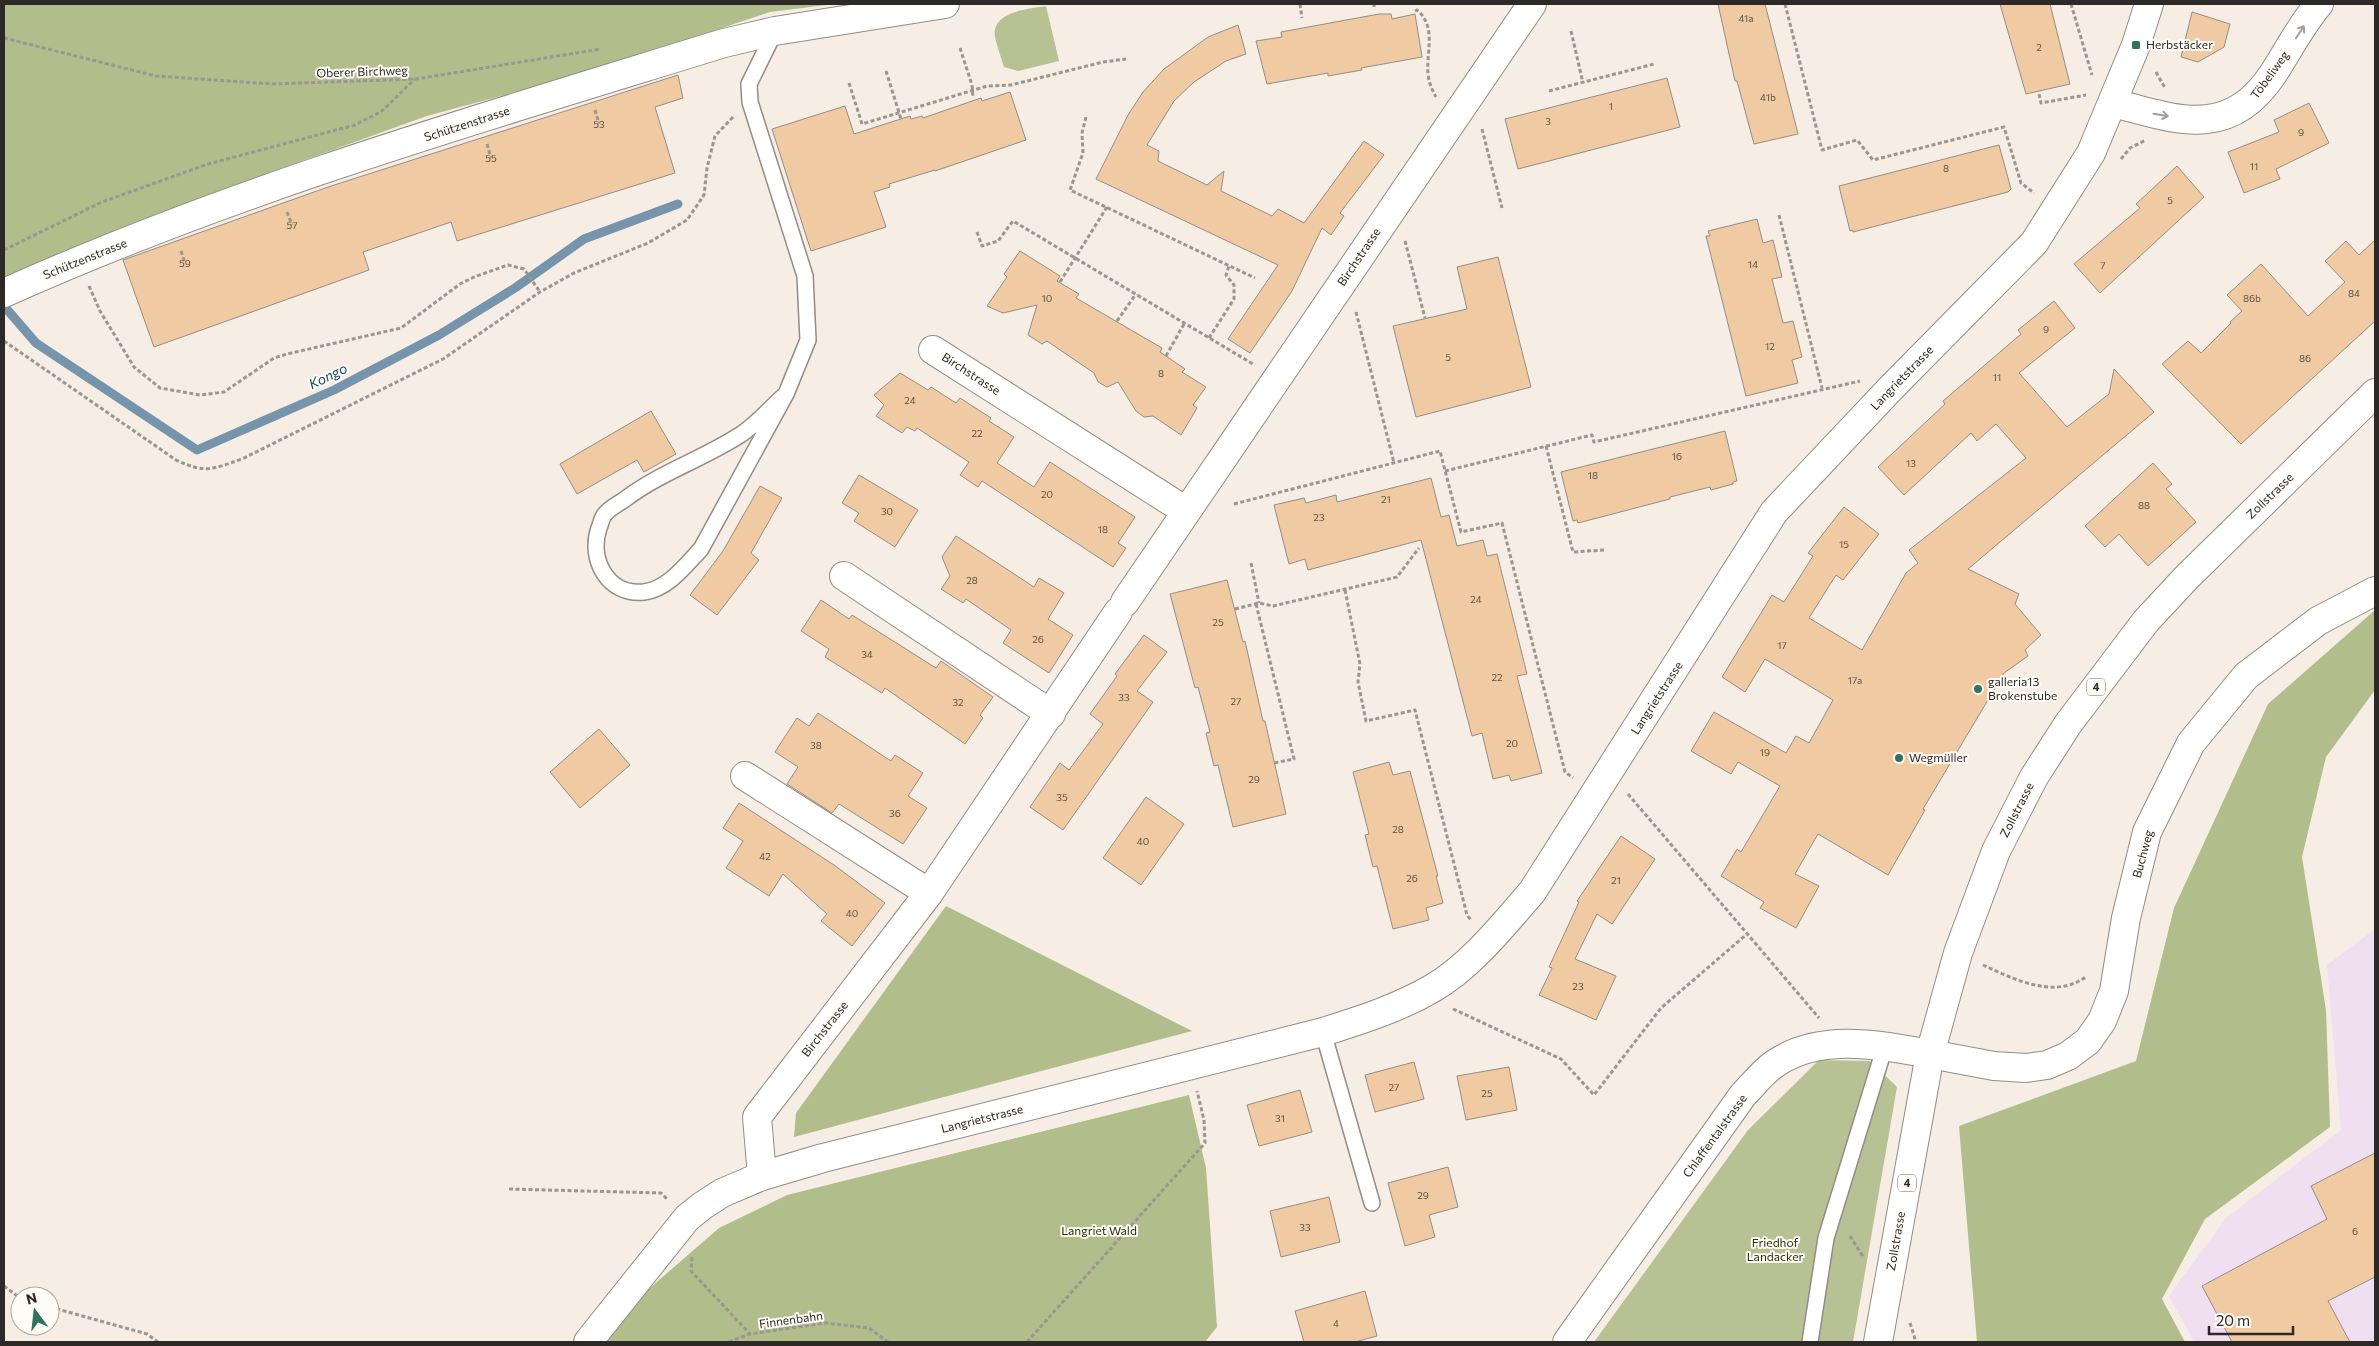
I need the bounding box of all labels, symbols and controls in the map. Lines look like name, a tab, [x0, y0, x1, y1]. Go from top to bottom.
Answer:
house number: 41a	[1738, 12, 1754, 24]
one-way arrow	[2294, 25, 2305, 39]
place label: Herbstäcker	[2146, 37, 2213, 51]
marker: Herbstäcker	[2130, 39, 2142, 51]
house number: 2	[2036, 41, 2042, 53]
street label: Töbeliweg	[2247, 47, 2292, 101]
street label: Oberer Birchweg	[316, 62, 408, 80]
house number: 41b	[1760, 91, 1776, 103]
house number: 1	[1609, 100, 1613, 112]
street label: Schützenstrasse	[422, 103, 511, 143]
one-way arrow	[2152, 110, 2168, 120]
house number: 3	[1545, 115, 1551, 127]
house number: 53	[593, 118, 605, 130]
house number: 9	[2298, 126, 2304, 138]
house number: 55	[485, 152, 497, 164]
house number: 11	[2250, 160, 2258, 172]
house number: 8	[1943, 162, 1949, 174]
house number: 5	[2167, 194, 2173, 206]
house number: 57	[286, 219, 298, 231]
street label: Birchstrasse	[1334, 225, 1383, 288]
street label: Schützenstrasse	[41, 235, 129, 281]
house number: 59	[179, 257, 191, 269]
house number: 14	[1748, 258, 1758, 270]
house number: 7	[2100, 259, 2106, 271]
house number: 84	[2348, 287, 2360, 299]
house number: 10	[1042, 292, 1052, 304]
house number: 86b	[2243, 292, 2261, 304]
house number: 9	[2043, 323, 2049, 335]
house number: 12	[1765, 340, 1775, 352]
street label: Langrietstrasse	[1867, 342, 1936, 412]
street label: Birchstrasse	[940, 349, 1003, 397]
house number: 5	[1445, 351, 1451, 363]
house number: 86	[2299, 352, 2311, 364]
water label: Kongo	[306, 359, 350, 392]
house number: 8	[1158, 367, 1164, 379]
house number: 11	[1993, 371, 2001, 383]
house number: 24	[904, 394, 916, 406]
house number: 22	[971, 427, 983, 439]
house number: 16	[1672, 450, 1682, 462]
house number: 13	[1906, 457, 1916, 469]
house number: 18	[1588, 469, 1598, 481]
street label: Zollstrasse	[2243, 469, 2296, 521]
house number: 20	[1041, 488, 1053, 500]
house number: 21	[1381, 493, 1391, 505]
house number: 88	[2138, 499, 2150, 511]
house number: 30	[881, 505, 893, 517]
house number: 23	[1313, 511, 1325, 523]
house number: 18	[1098, 523, 1108, 535]
house number: 15	[1839, 538, 1849, 550]
house number: 28	[966, 574, 978, 586]
house number: 24	[1470, 593, 1482, 605]
house number: 25	[1212, 616, 1224, 628]
house number: 26	[1032, 633, 1044, 645]
house number: 17	[1777, 639, 1787, 651]
house number: 34	[861, 648, 873, 660]
street label: Langrietstrasse	[1627, 658, 1685, 737]
house number: 22	[1491, 671, 1503, 683]
house number: 17a	[1848, 674, 1862, 686]
place label: galleria13 Brokenstube	[1988, 674, 2057, 702]
road number: 4	[2087, 679, 2105, 696]
marker: galleria13 Brokenstube	[1972, 683, 1984, 695]
house number: 33	[1118, 691, 1130, 703]
house number: 27	[1231, 695, 1241, 707]
house number: 32	[952, 696, 964, 708]
house number: 20	[1506, 737, 1518, 749]
house number: 38	[810, 739, 822, 751]
house number: 19	[1760, 746, 1770, 758]
place label: Wegmüller	[1909, 750, 1968, 764]
marker: Wegmüller	[1893, 752, 1905, 764]
house number: 29	[1248, 773, 1260, 785]
street label: Zollstrasse	[1996, 780, 2036, 839]
house number: 35	[1056, 791, 1068, 803]
house number: 36	[889, 807, 901, 819]
house number: 28	[1392, 823, 1404, 835]
street label: Buchweg	[2129, 828, 2155, 879]
house number: 40	[1137, 835, 1149, 847]
house number: 42	[759, 850, 771, 862]
house number: 26	[1406, 872, 1418, 884]
house number: 21	[1611, 874, 1621, 886]
house number: 40	[846, 907, 858, 919]
house number: 23	[1572, 980, 1584, 992]
street label: Birchstrasse	[798, 998, 850, 1059]
house number: 27	[1389, 1081, 1399, 1093]
house number: 25	[1481, 1087, 1493, 1099]
street label: Chlaffentalstrasse	[1679, 1091, 1749, 1180]
street label: Langrietstrasse	[939, 1101, 1024, 1135]
house number: 31	[1275, 1112, 1285, 1124]
road number: 4	[1898, 1174, 1916, 1192]
house number: 29	[1417, 1189, 1429, 1201]
street label: Zollstrasse	[1883, 1210, 1907, 1272]
house number: 33	[1299, 1221, 1311, 1233]
park label: Langriet Wald	[1061, 1223, 1137, 1237]
house number: 6	[2352, 1225, 2358, 1237]
park label: Friedhof Landacker	[1747, 1235, 1803, 1263]
north arrow	[10, 1286, 60, 1336]
text: N	[24, 1288, 39, 1308]
scale bar	[2209, 1304, 2293, 1336]
street label: Finnenbahn	[758, 1308, 824, 1330]
text: 20 m	[2216, 1311, 2250, 1329]
house number: 4	[1333, 1317, 1339, 1329]

